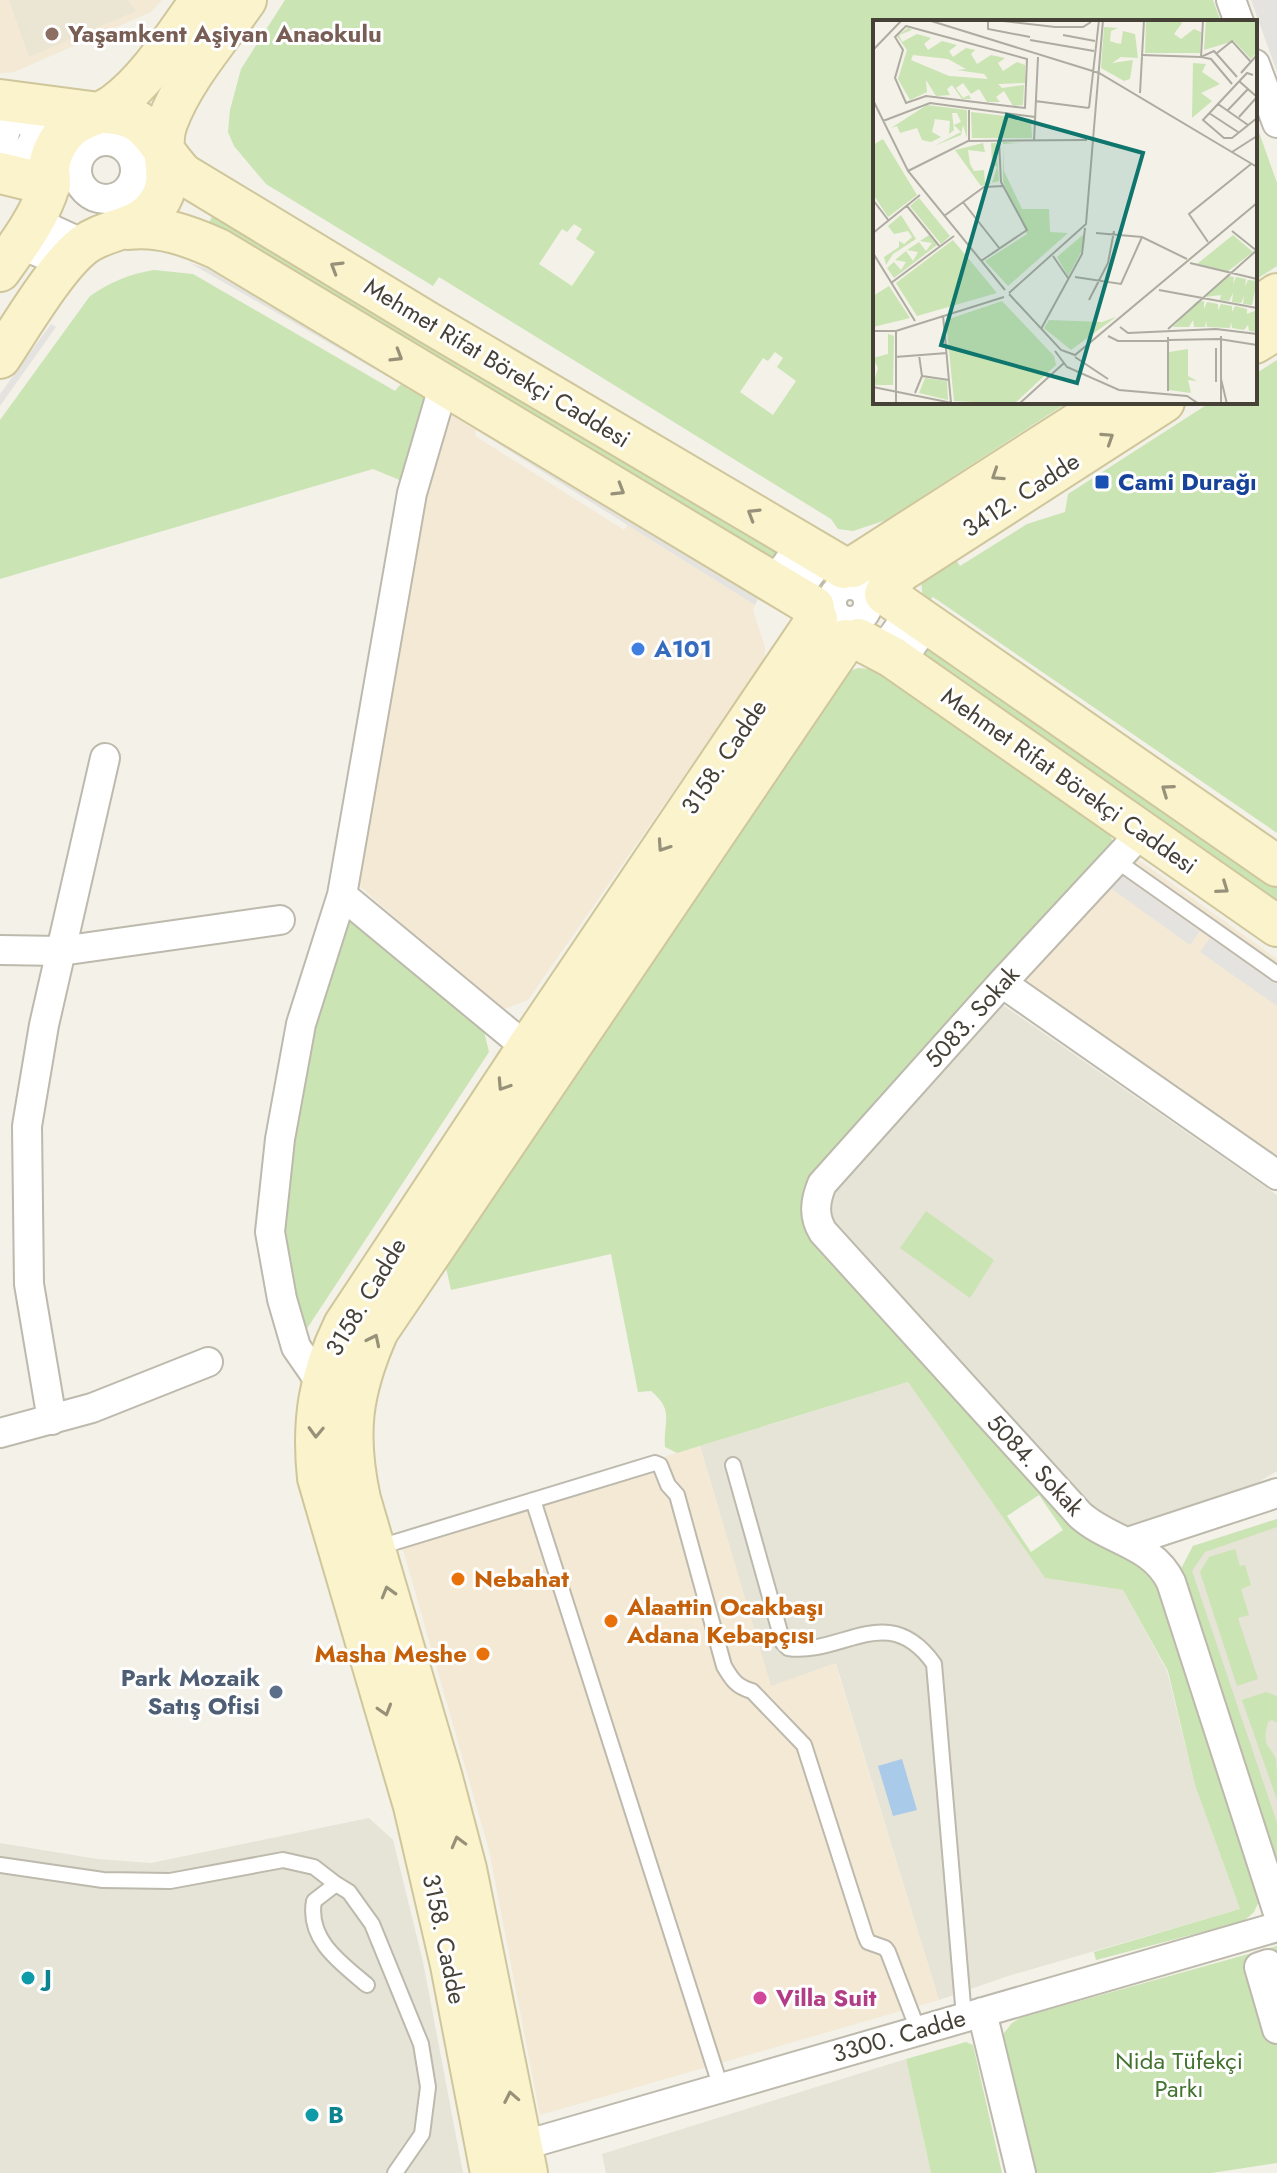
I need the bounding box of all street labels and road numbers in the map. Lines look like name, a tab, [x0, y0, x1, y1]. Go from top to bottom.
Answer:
street label: Mehmet Rifat Börekçi Caddesi	[358, 269, 637, 456]
street label: 3412. Cadde	[955, 444, 1086, 546]
street label: Mehmet Rifat Börekçi Caddesi	[934, 679, 1204, 882]
street label: 3158. Cadde	[672, 692, 775, 821]
street label: 5083. Sokak	[916, 957, 1027, 1076]
street label: 3158. Cadde	[317, 1231, 415, 1362]
street label: 5084. Sokak	[979, 1406, 1092, 1524]
street label: 3158. Cadde	[414, 1871, 475, 2007]
street label: 3300. Cadde	[828, 2000, 970, 2071]

